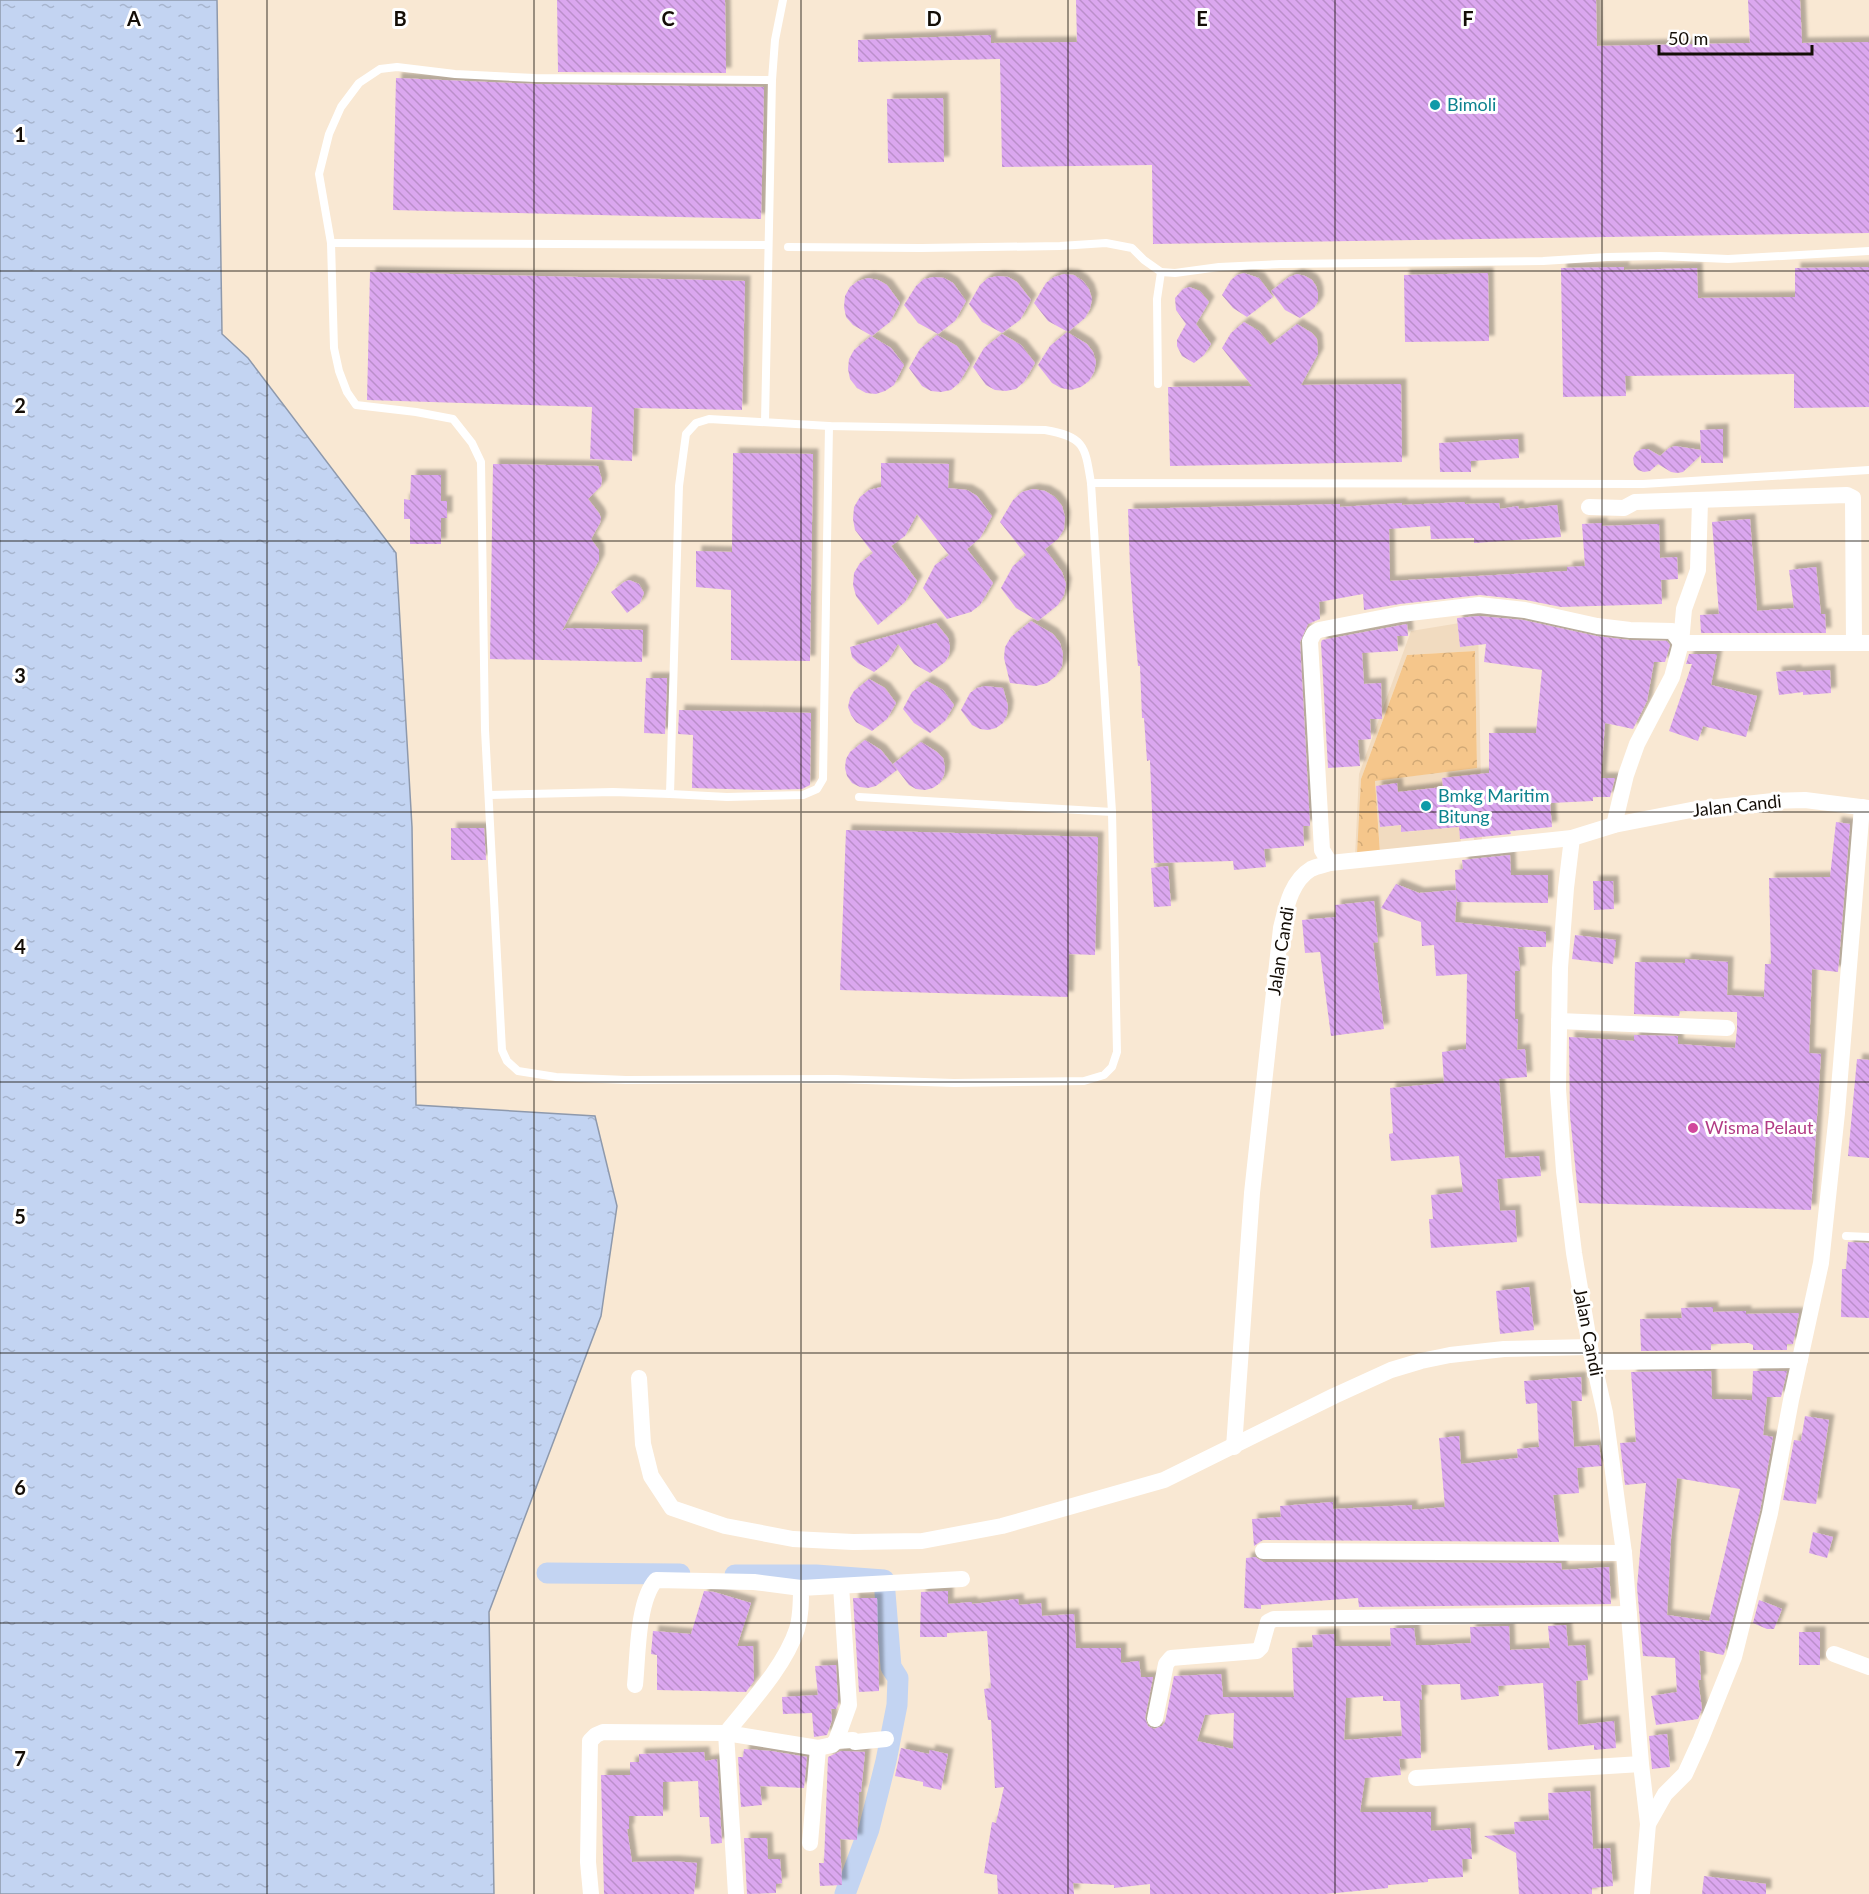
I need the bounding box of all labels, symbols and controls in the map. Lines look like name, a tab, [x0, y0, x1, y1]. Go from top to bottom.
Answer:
text: A	[126, 6, 141, 30]
text: B	[393, 6, 407, 30]
text: C	[661, 6, 675, 30]
text: D	[926, 6, 942, 30]
text: E	[1196, 6, 1208, 30]
text: F	[1462, 6, 1474, 30]
scale bar	[1659, 18, 1812, 56]
text: 50 m	[1668, 27, 1708, 49]
place label: Bimoli	[1447, 93, 1496, 115]
marker: Bimoli	[1428, 98, 1442, 112]
text: 1	[14, 122, 26, 146]
text: 2	[14, 393, 26, 417]
text: 3	[14, 663, 26, 687]
place label: Bmkg Maritim Bitung	[1438, 784, 1550, 827]
street label: Jalan Candi	[1691, 789, 1783, 821]
marker: Bmkg Maritim Bitung	[1419, 799, 1433, 813]
street label: Jalan Candi	[1262, 905, 1298, 997]
text: 4	[14, 934, 26, 958]
place label: Wisma Pelaut	[1705, 1116, 1814, 1138]
marker: Wisma Pelaut	[1686, 1121, 1700, 1135]
text: 5	[14, 1204, 26, 1228]
street label: Jalan Candi	[1570, 1286, 1608, 1378]
text: 6	[14, 1475, 26, 1499]
text: 7	[14, 1746, 26, 1770]

